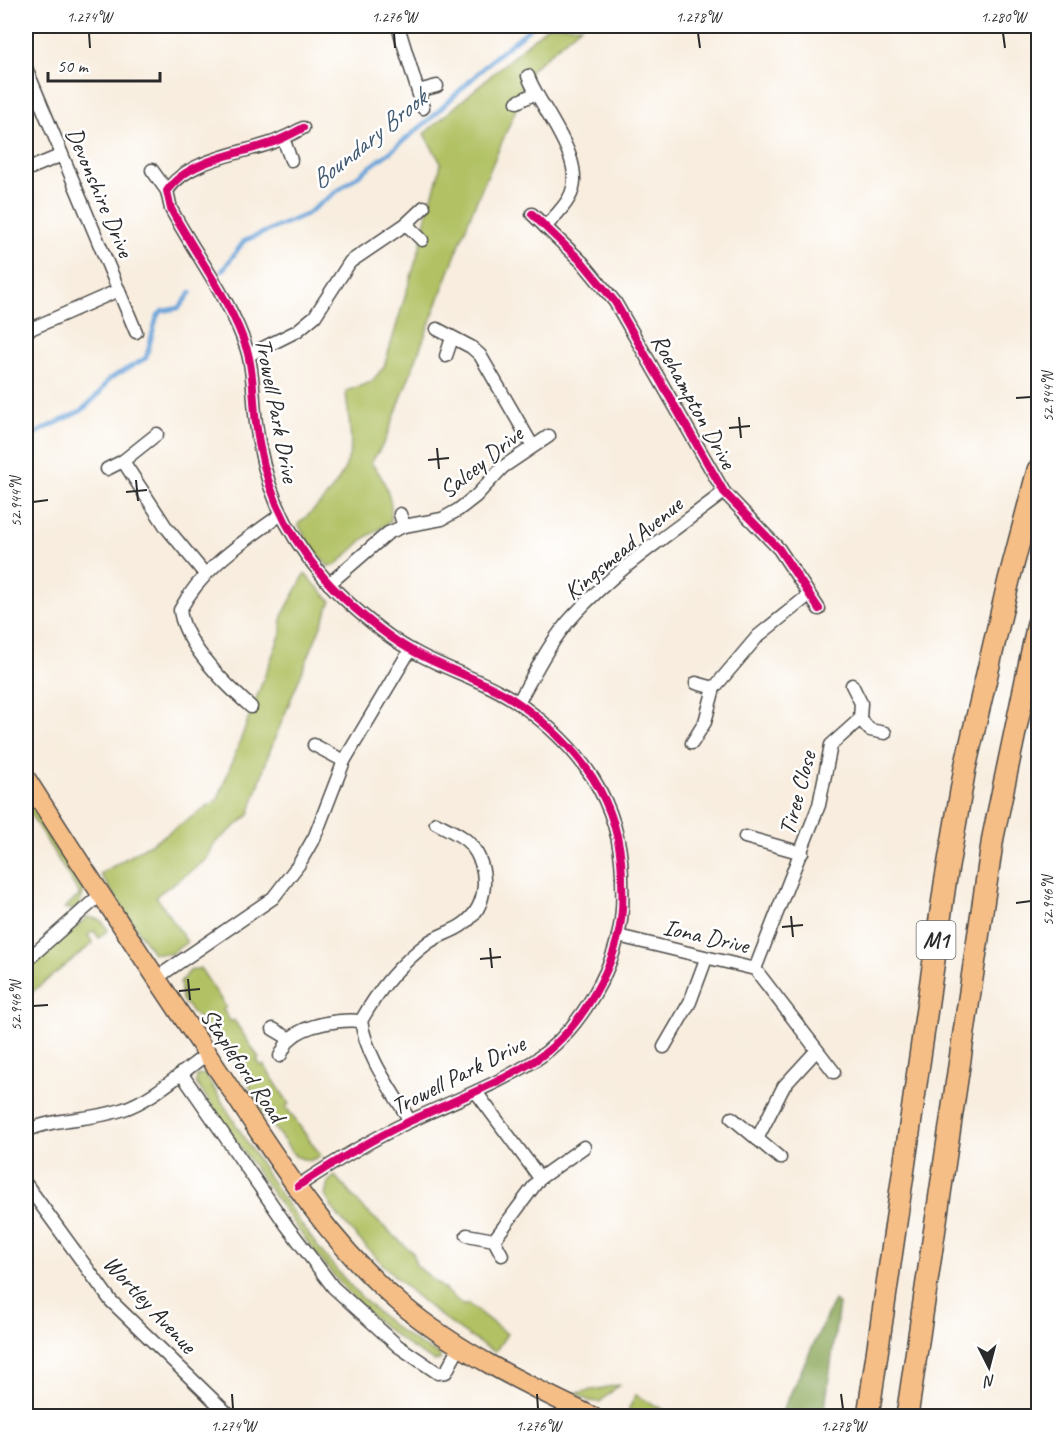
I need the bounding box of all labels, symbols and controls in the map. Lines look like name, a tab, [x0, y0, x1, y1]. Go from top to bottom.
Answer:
text: 1.274°W	[66, 8, 115, 27]
text: 1.276°W	[371, 8, 420, 27]
text: 1.278°W	[675, 8, 724, 27]
text: 1.280°W	[980, 8, 1029, 27]
scale bar	[48, 45, 160, 83]
text: 50 m	[57, 55, 90, 77]
water label: Boundary Brook	[303, 79, 437, 196]
street label: Devonshire Drive	[59, 123, 142, 263]
street label: Roehampton Drive	[645, 328, 744, 476]
street label: Trowell Park Drive	[248, 335, 306, 487]
text: 52.944°N	[1039, 369, 1058, 422]
street label: Salcey Drive	[433, 418, 531, 505]
text: 52.944°N	[7, 474, 26, 527]
street label: Kingsmead Avenue	[558, 488, 690, 606]
street label: Tiree Close	[771, 746, 823, 838]
text: 52.946°N	[1039, 873, 1058, 926]
street label: Iona Drive	[660, 912, 754, 961]
road number: M1	[916, 921, 956, 959]
text: 52.946°N	[7, 978, 26, 1031]
street label: Stapleford Road	[194, 1002, 294, 1131]
street label: Trowell Park Drive	[386, 1027, 532, 1122]
street label: Wortley Avenue	[97, 1249, 205, 1361]
north arrow	[959, 1337, 1019, 1397]
text: N	[981, 1370, 996, 1392]
text: 1.274°W	[210, 1417, 259, 1436]
text: 1.276°W	[515, 1417, 564, 1436]
text: 1.278°W	[820, 1417, 869, 1436]

